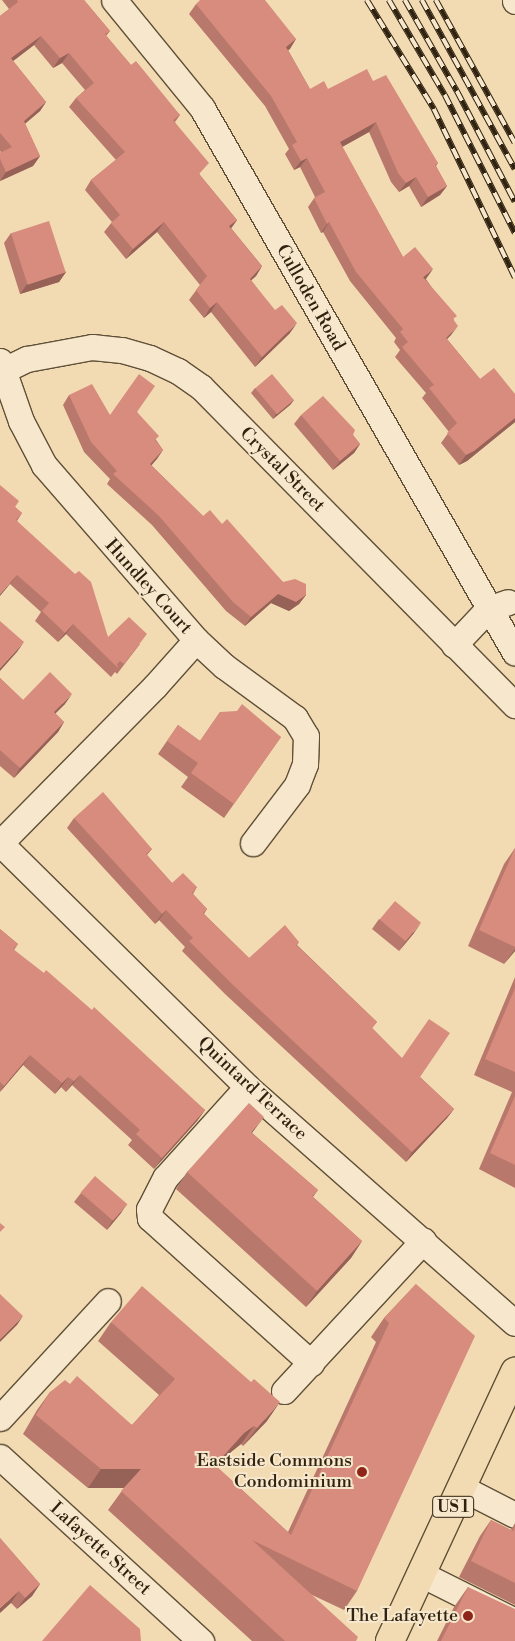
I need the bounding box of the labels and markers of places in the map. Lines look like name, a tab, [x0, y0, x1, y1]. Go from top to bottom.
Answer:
place label: Eastside Commons Condominium	[196, 1451, 352, 1494]
marker: Eastside Commons Condominium	[356, 1466, 368, 1478]
place label: The Lafayette	[346, 1605, 458, 1627]
marker: The Lafayette	[462, 1610, 474, 1622]

